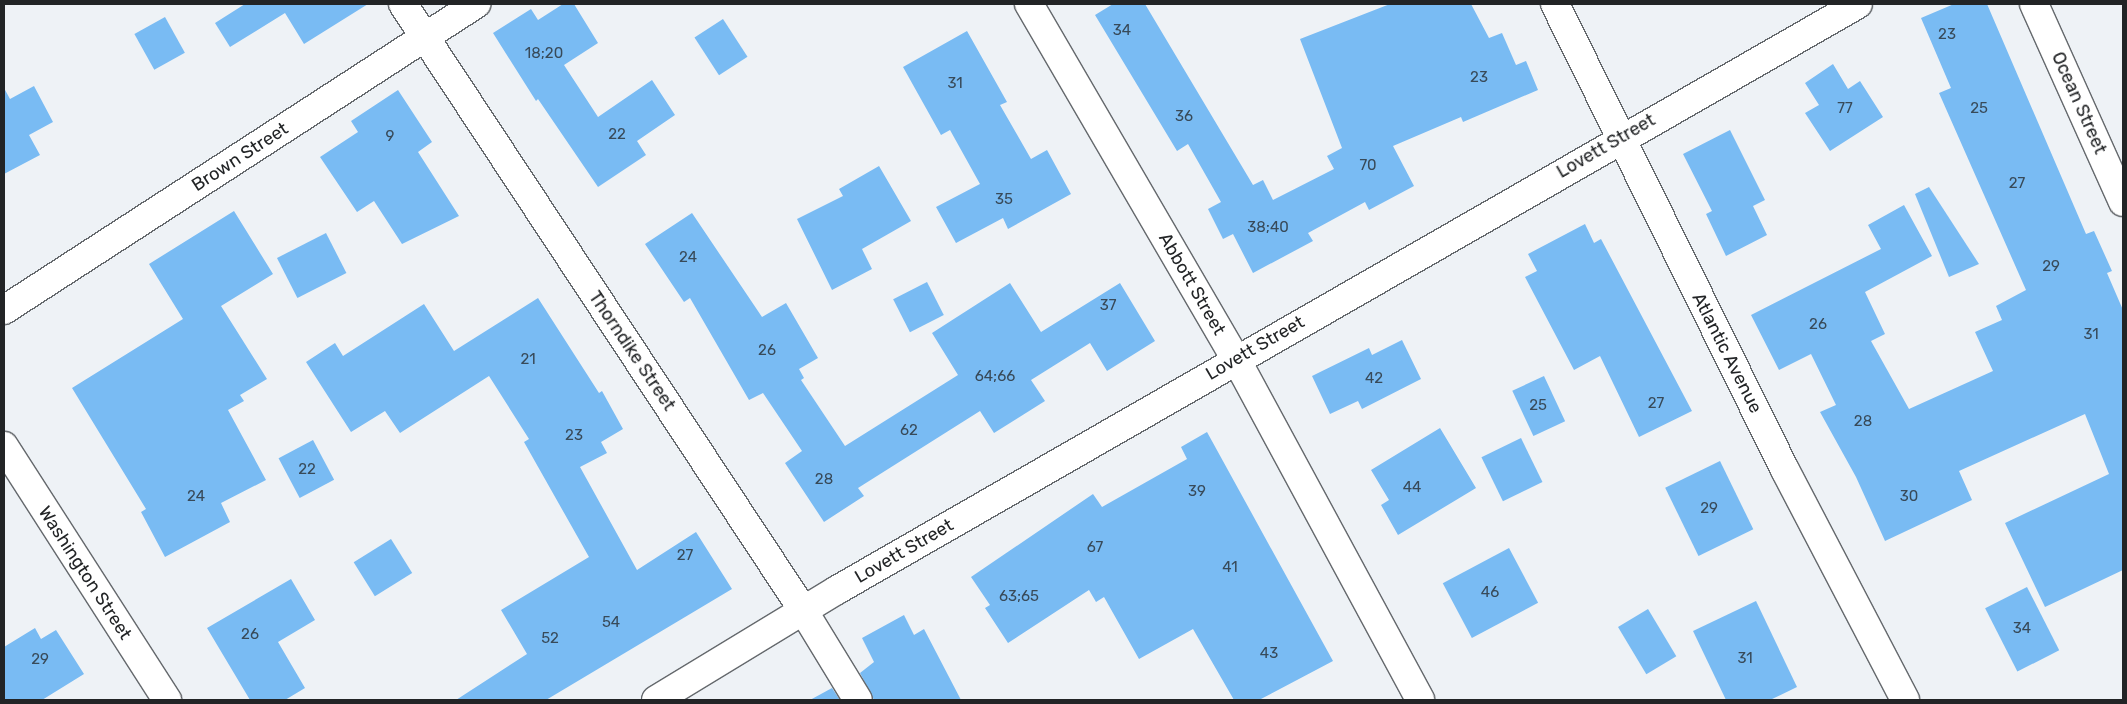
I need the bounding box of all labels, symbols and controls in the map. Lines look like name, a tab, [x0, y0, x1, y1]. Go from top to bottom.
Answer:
house number: 34	[1113, 22, 1131, 40]
house number: 23	[1938, 26, 1956, 44]
house number: 18;20	[525, 45, 563, 63]
street label: Ocean Street	[2047, 49, 2111, 157]
house number: 23	[1470, 69, 1488, 87]
house number: 31	[947, 75, 963, 93]
house number: 77	[1837, 100, 1853, 118]
house number: 25	[1970, 100, 1988, 118]
house number: 36	[1175, 108, 1193, 126]
street label: Lovett Street	[1553, 109, 1659, 183]
street label: Brown Street	[188, 118, 292, 196]
house number: 22	[608, 126, 626, 144]
house number: 9	[386, 128, 394, 146]
house number: 70	[1359, 157, 1377, 175]
house number: 27	[2009, 175, 2025, 193]
house number: 35	[995, 191, 1013, 209]
house number: 38;40	[1247, 219, 1289, 237]
street label: Abbott Street	[1154, 229, 1230, 339]
house number: 24	[679, 249, 697, 267]
house number: 29	[2042, 258, 2060, 276]
street label: Thorndike Street	[584, 287, 680, 415]
street label: Atlantic Avenue	[1687, 289, 1767, 417]
house number: 37	[1100, 297, 1116, 315]
street label: Lovett Street	[1202, 311, 1308, 385]
house number: 26	[1809, 316, 1827, 334]
house number: 31	[2083, 326, 2099, 344]
house number: 26	[758, 342, 776, 360]
house number: 21	[520, 351, 536, 369]
house number: 64;66	[975, 368, 1015, 386]
house number: 42	[1365, 370, 1383, 388]
house number: 27	[1648, 395, 1664, 413]
house number: 25	[1529, 397, 1547, 415]
house number: 28	[1854, 413, 1872, 431]
house number: 62	[900, 422, 918, 440]
house number: 23	[565, 427, 583, 445]
house number: 22	[298, 461, 316, 479]
house number: 28	[815, 471, 833, 489]
house number: 44	[1403, 479, 1421, 497]
house number: 39	[1188, 483, 1206, 501]
house number: 24	[187, 488, 205, 506]
house number: 30	[1900, 488, 1918, 506]
house number: 29	[1700, 500, 1718, 518]
street label: Washington Street	[34, 502, 136, 644]
street label: Lovett Street	[851, 514, 957, 588]
house number: 67	[1087, 539, 1103, 557]
house number: 27	[677, 547, 693, 565]
house number: 41	[1222, 559, 1238, 577]
house number: 46	[1481, 584, 1499, 602]
house number: 63;65	[999, 588, 1039, 606]
house number: 54	[602, 614, 620, 632]
house number: 34	[2013, 620, 2031, 638]
house number: 26	[241, 626, 259, 644]
house number: 52	[541, 630, 559, 648]
house number: 43	[1260, 645, 1278, 663]
house number: 31	[1737, 650, 1753, 668]
house number: 29	[31, 651, 49, 669]

